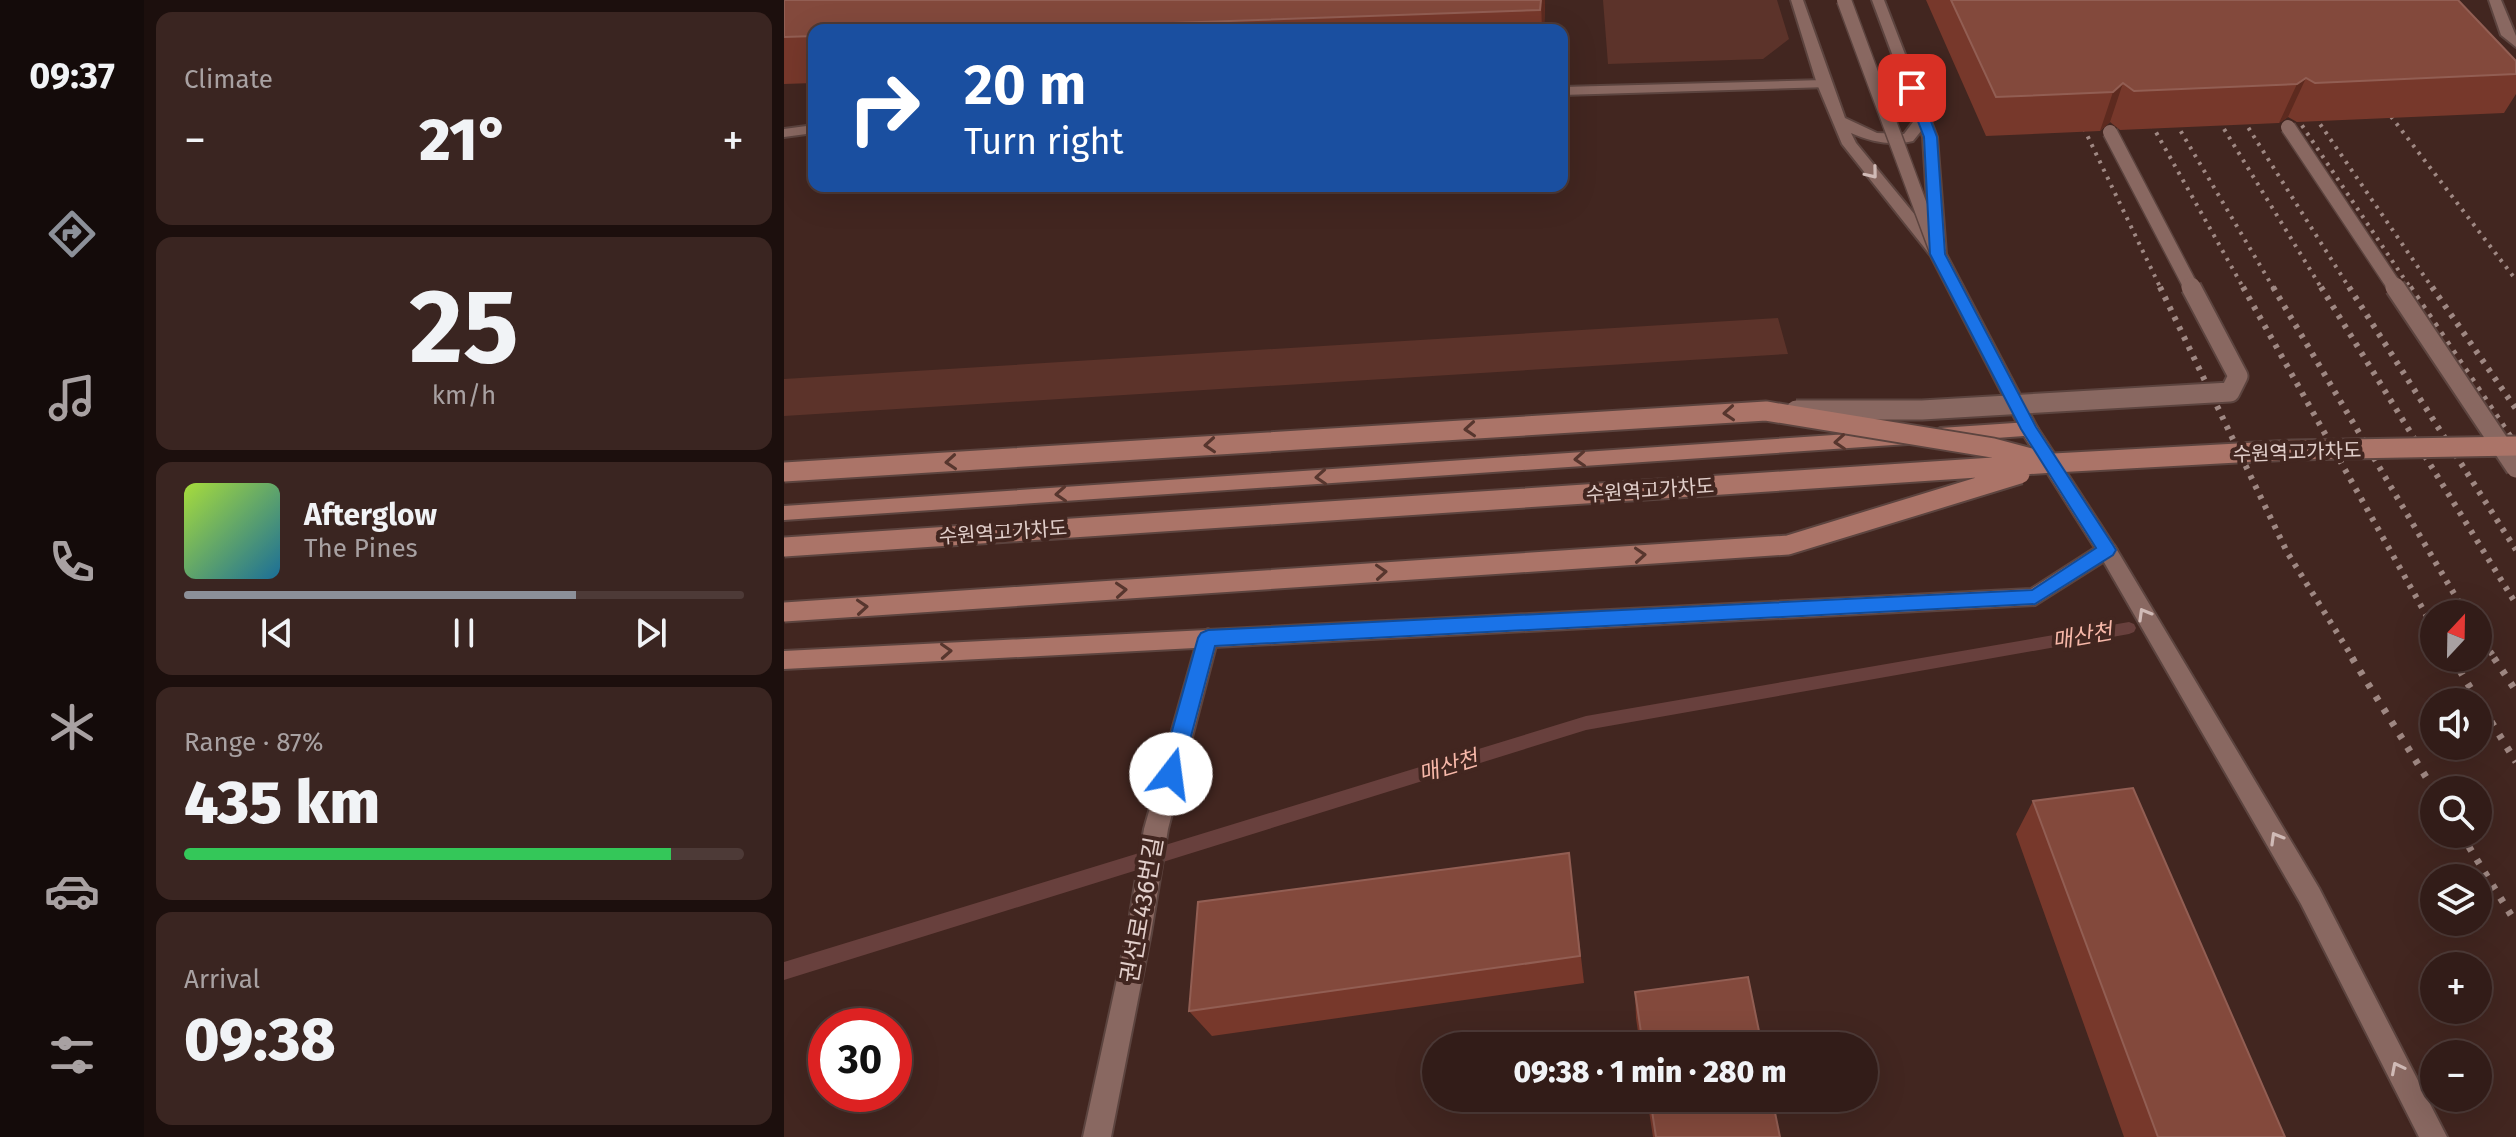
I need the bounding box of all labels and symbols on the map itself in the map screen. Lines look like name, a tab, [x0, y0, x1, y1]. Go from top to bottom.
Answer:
pin	[1878, 54, 1946, 122]
one-way arrow	[1862, 163, 1877, 178]
one-way arrow	[1722, 404, 1735, 421]
one-way arrow	[1463, 420, 1476, 437]
one-way arrow	[1833, 433, 1846, 450]
one-way arrow	[1203, 437, 1216, 454]
street label: 수원역고가차도	[2232, 438, 2362, 466]
one-way arrow	[1573, 451, 1586, 468]
one-way arrow	[944, 453, 957, 470]
one-way arrow	[1314, 468, 1327, 485]
street label: 수원역고가차도	[1585, 474, 1715, 506]
one-way arrow	[1055, 485, 1068, 502]
street label: 수원역고가차도	[938, 516, 1068, 548]
one-way arrow	[1634, 547, 1647, 564]
one-way arrow	[1375, 564, 1388, 581]
one-way arrow	[1115, 582, 1128, 599]
one-way arrow	[856, 599, 869, 616]
north arrow	[2420, 600, 2492, 672]
one-way arrow	[2138, 608, 2154, 623]
water label: 매산천	[2050, 617, 2117, 655]
one-way arrow	[940, 643, 953, 660]
position arrow	[1129, 732, 1213, 816]
water label: 매산천	[1415, 743, 1484, 788]
one-way arrow	[2270, 832, 2286, 847]
street label: 권선로436번길	[1115, 835, 1169, 985]
speed limit sign: 30	[808, 1008, 912, 1112]
one-way arrow	[2392, 1061, 2407, 1076]

